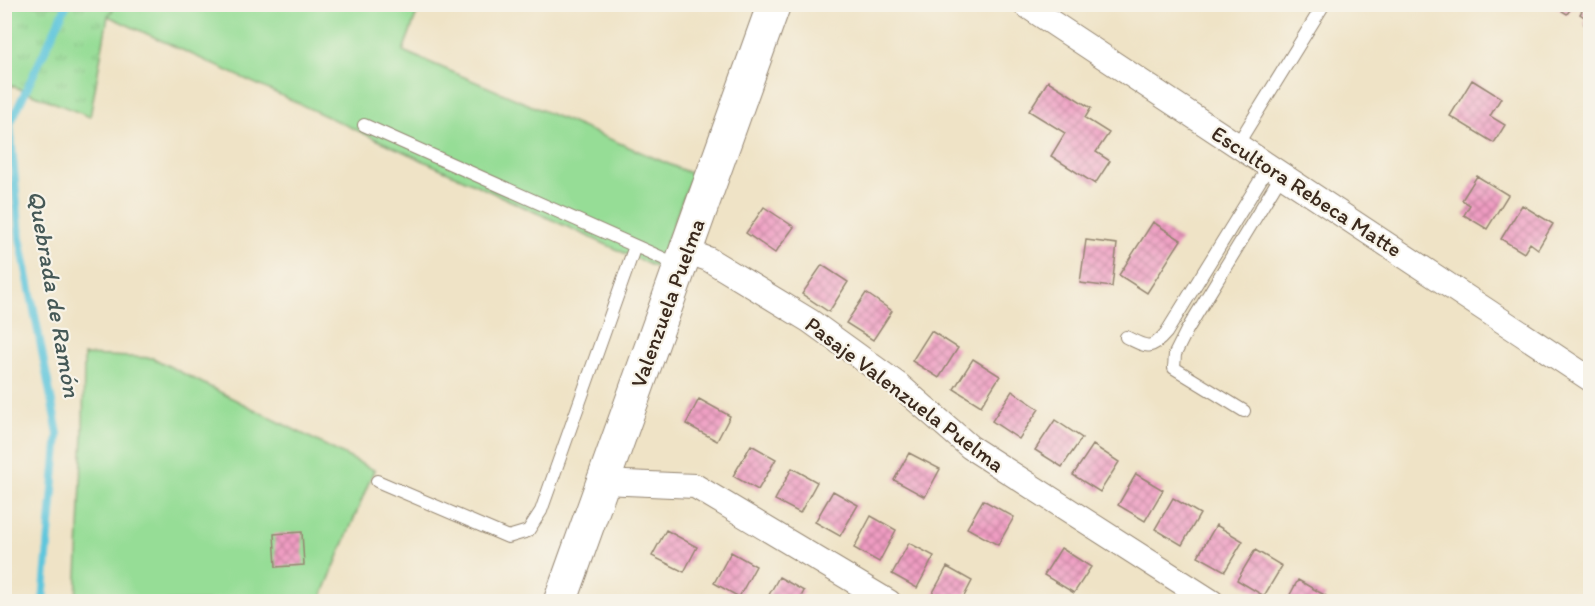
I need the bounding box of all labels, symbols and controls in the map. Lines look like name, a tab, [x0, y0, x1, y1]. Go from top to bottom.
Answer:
street label: Escultora Rebeca Matte	[1206, 120, 1407, 263]
water label: Quebrada de Ramón	[22, 188, 87, 400]
street label: Valenzuela Puelma	[624, 215, 711, 391]
street label: Pasaje Valenzuela Puelma	[800, 311, 1010, 478]

